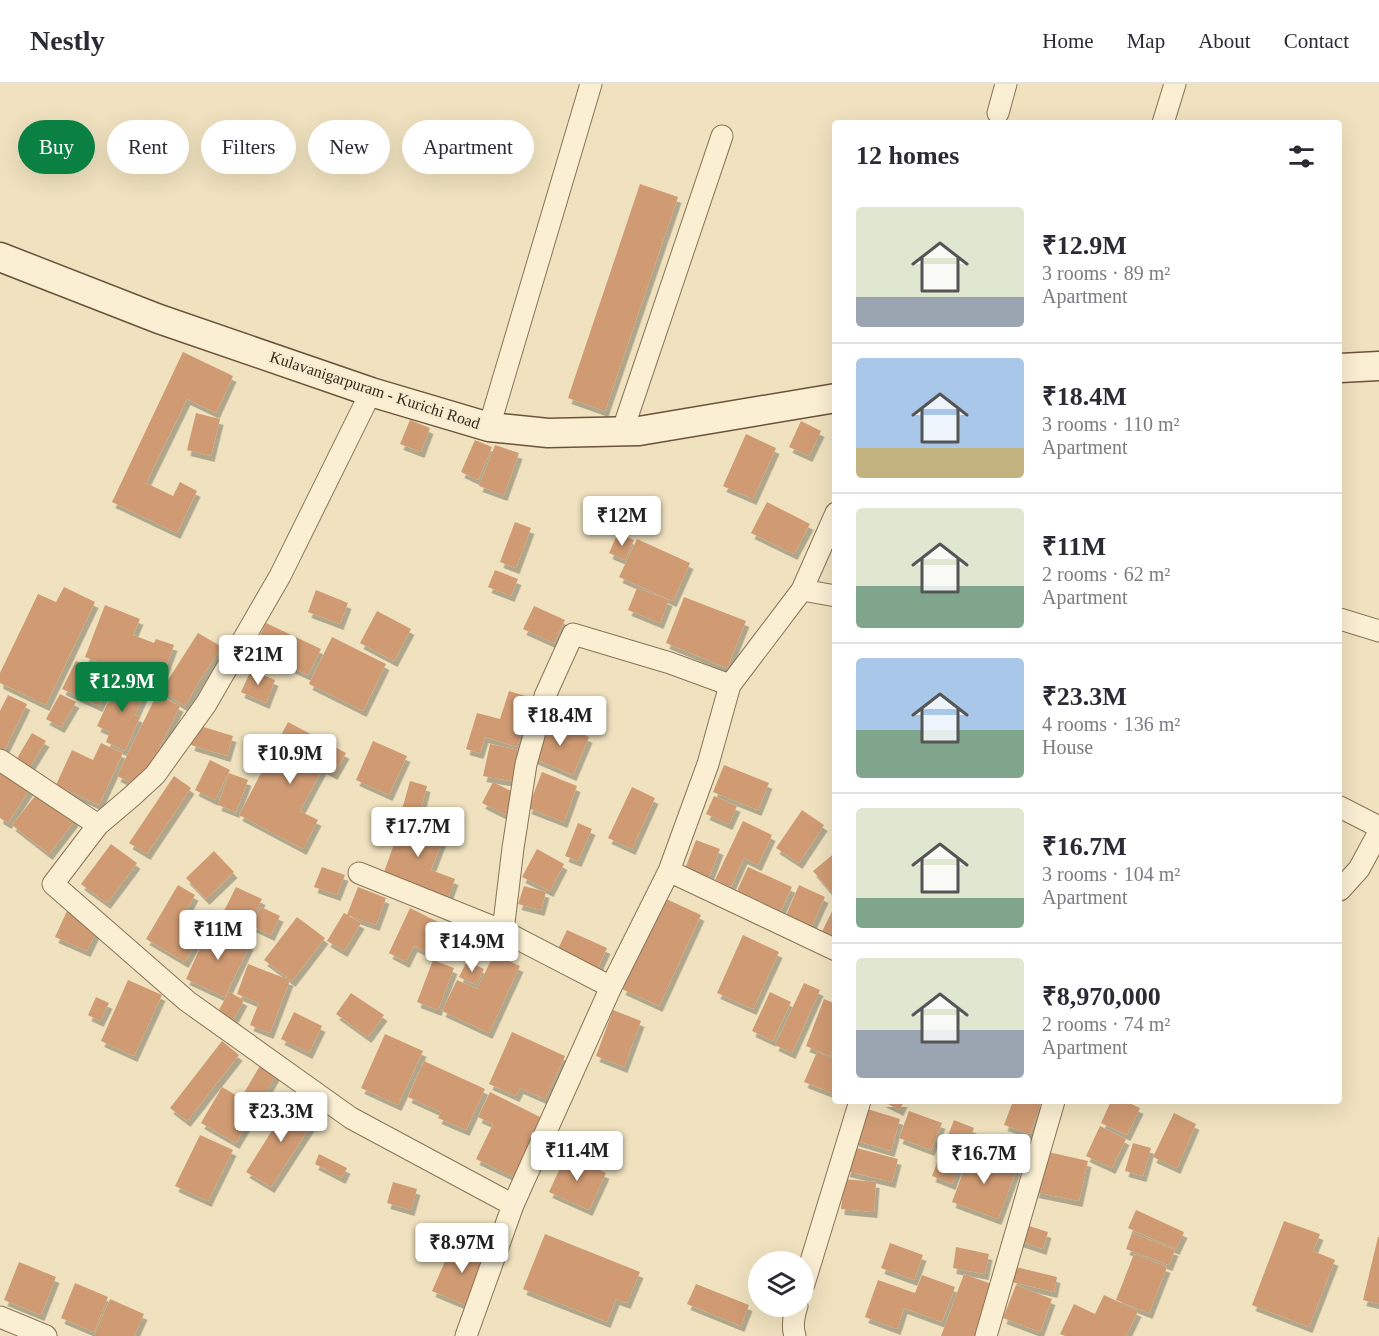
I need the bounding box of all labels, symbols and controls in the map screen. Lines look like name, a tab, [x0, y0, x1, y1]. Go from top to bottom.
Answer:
text: Nestly	[30, 25, 105, 56]
text: Home	[1042, 29, 1094, 53]
text: Map	[1127, 29, 1165, 53]
text: About	[1198, 29, 1251, 53]
text: Contact	[1284, 29, 1349, 53]
chip: Buy	[18, 120, 95, 174]
chip: Rent	[107, 120, 189, 174]
chip: Filters	[201, 120, 296, 174]
chip: New	[308, 120, 390, 174]
chip: Apartment	[402, 120, 534, 174]
icon: filters	[1285, 140, 1318, 173]
text: 12 homes	[856, 141, 959, 170]
icon: home	[904, 231, 976, 303]
text: ₹12.9M	[1042, 231, 1127, 260]
text: 3 rooms · 89 m²	[1042, 262, 1170, 284]
text: Apartment	[1042, 285, 1128, 307]
street label: Kulavanigarpuram - Kurichi Road	[267, 348, 482, 433]
icon: home	[904, 382, 976, 454]
text: ₹18.4M	[1042, 382, 1127, 411]
text: 3 rooms · 110 m²	[1042, 413, 1179, 435]
text: Apartment	[1042, 436, 1128, 458]
pin: ₹12M	[586, 496, 658, 547]
text: ₹12M	[597, 504, 647, 526]
icon: home	[904, 532, 976, 604]
text: ₹11M	[1042, 532, 1106, 561]
text: 2 rooms · 62 m²	[1042, 563, 1170, 585]
text: Apartment	[1042, 586, 1128, 608]
pin: ₹21M	[222, 635, 294, 686]
text: ₹21M	[233, 643, 283, 665]
pin: ₹12.9M	[73, 662, 171, 713]
text: ₹12.9M	[89, 670, 155, 692]
icon: home	[904, 682, 976, 754]
text: ₹23.3M	[1042, 682, 1127, 711]
pin: ₹18.4M	[511, 696, 609, 747]
text: ₹18.4M	[527, 704, 593, 726]
text: 4 rooms · 136 m²	[1042, 713, 1180, 735]
pin: ₹10.9M	[241, 734, 339, 785]
text: House	[1042, 736, 1093, 758]
text: ₹10.9M	[257, 742, 323, 764]
pin: ₹17.7M	[369, 807, 467, 858]
text: ₹17.7M	[385, 815, 451, 837]
icon: home	[904, 832, 976, 904]
text: ₹16.7M	[1042, 832, 1127, 861]
text: 3 rooms · 104 m²	[1042, 863, 1180, 885]
text: Apartment	[1042, 886, 1128, 908]
pin: ₹11M	[182, 910, 254, 961]
text: ₹11M	[193, 918, 243, 940]
pin: ₹14.9M	[423, 922, 521, 973]
text: ₹14.9M	[439, 930, 505, 952]
icon: home	[904, 982, 976, 1054]
text: ₹8,970,000	[1042, 982, 1161, 1011]
text: 2 rooms · 74 m²	[1042, 1013, 1170, 1035]
text: Apartment	[1042, 1036, 1128, 1058]
pin: ₹23.3M	[232, 1092, 330, 1143]
text: ₹23.3M	[248, 1100, 314, 1122]
pin: ₹11.4M	[528, 1131, 626, 1182]
pin: ₹16.7M	[935, 1134, 1033, 1185]
text: ₹11.4M	[545, 1139, 609, 1161]
text: ₹16.7M	[951, 1142, 1017, 1164]
pin: ₹8.97M	[413, 1223, 511, 1274]
text: ₹8.97M	[429, 1231, 495, 1253]
map controls	[748, 1251, 814, 1317]
button: layers	[748, 1251, 814, 1317]

